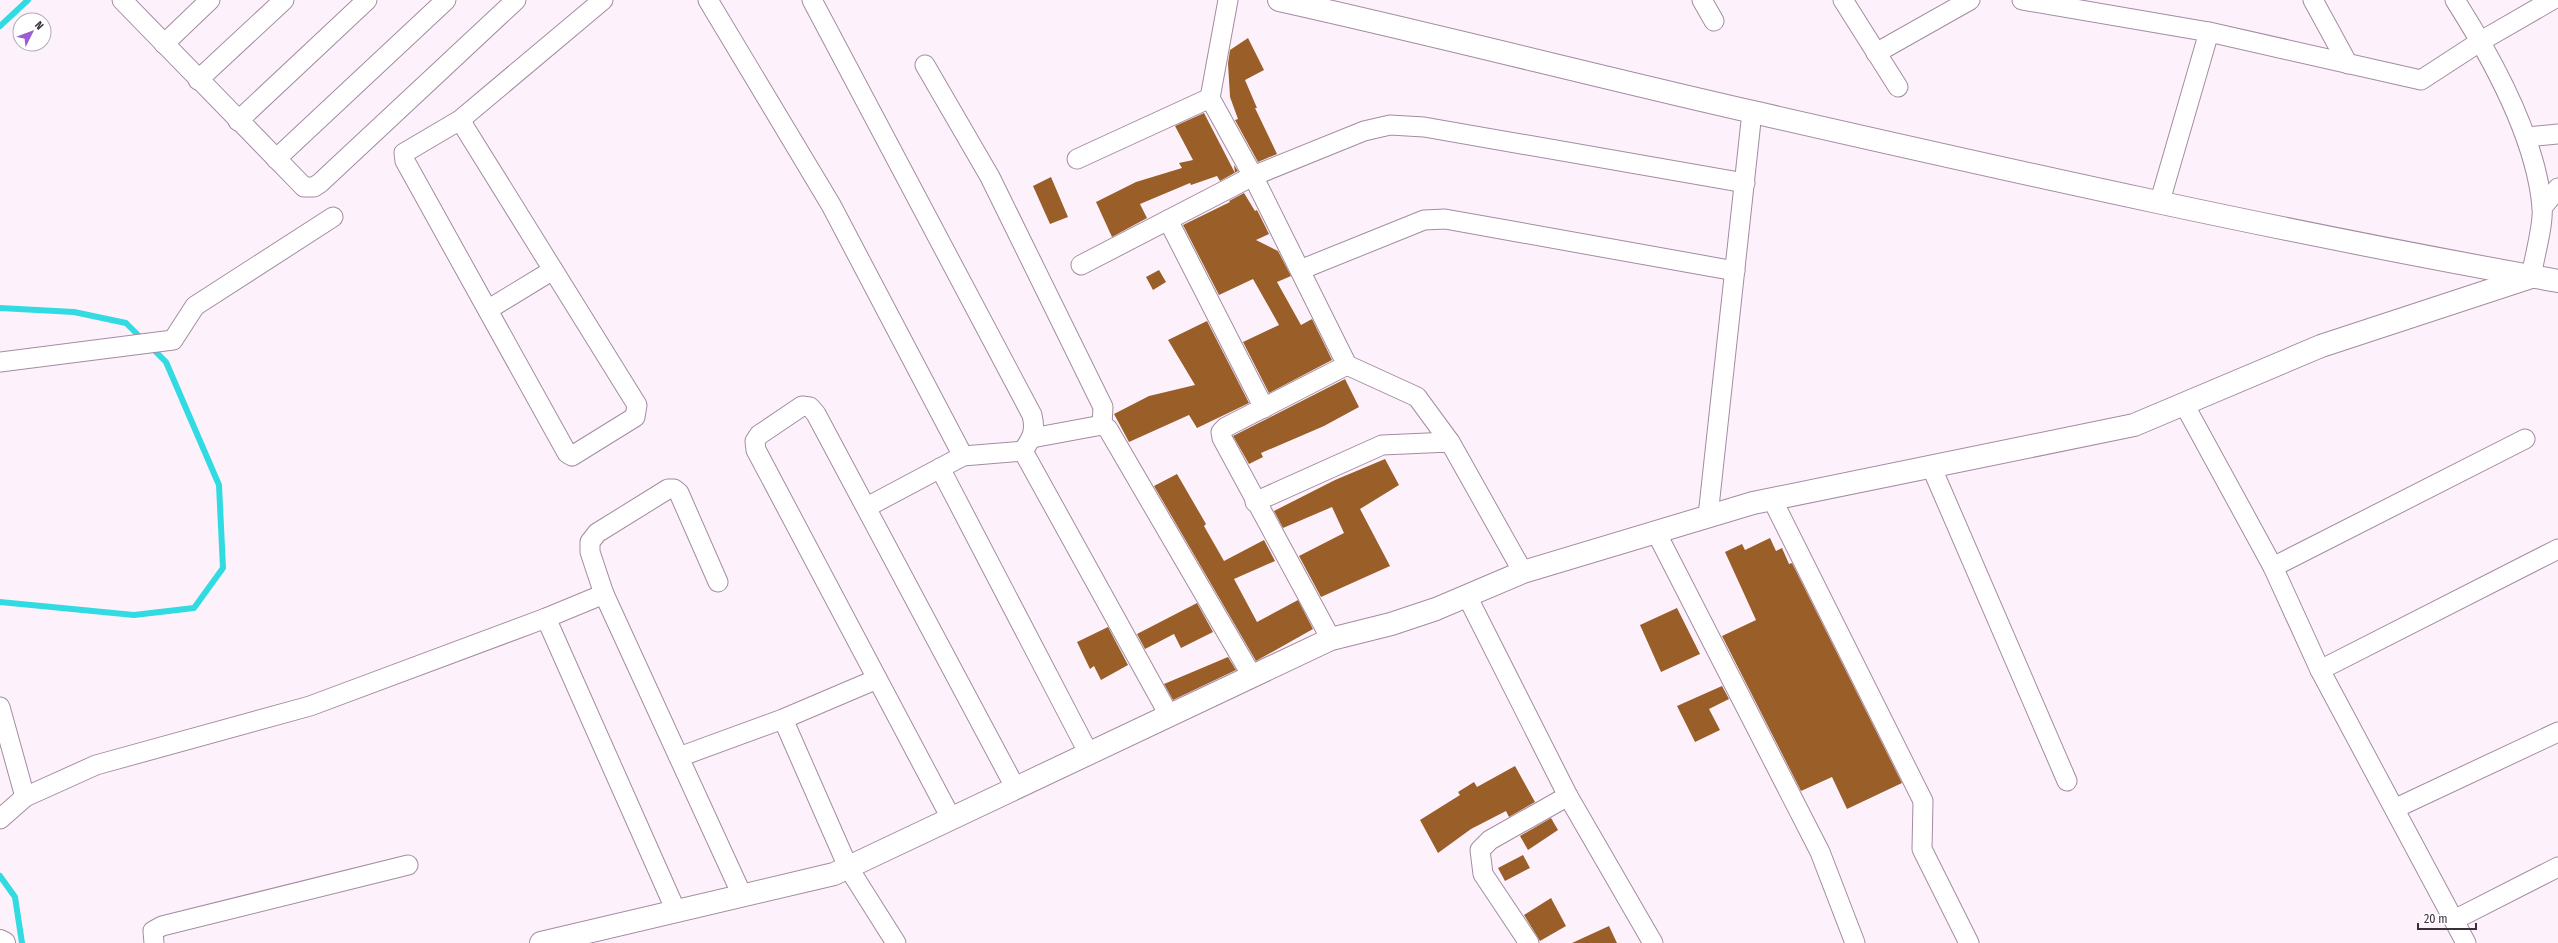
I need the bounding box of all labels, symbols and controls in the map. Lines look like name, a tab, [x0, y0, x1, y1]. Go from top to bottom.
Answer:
north arrow	[12, 12, 52, 52]
text: N	[32, 19, 46, 32]
scale bar	[2418, 905, 2476, 931]
text: 20 m	[2424, 912, 2448, 926]

